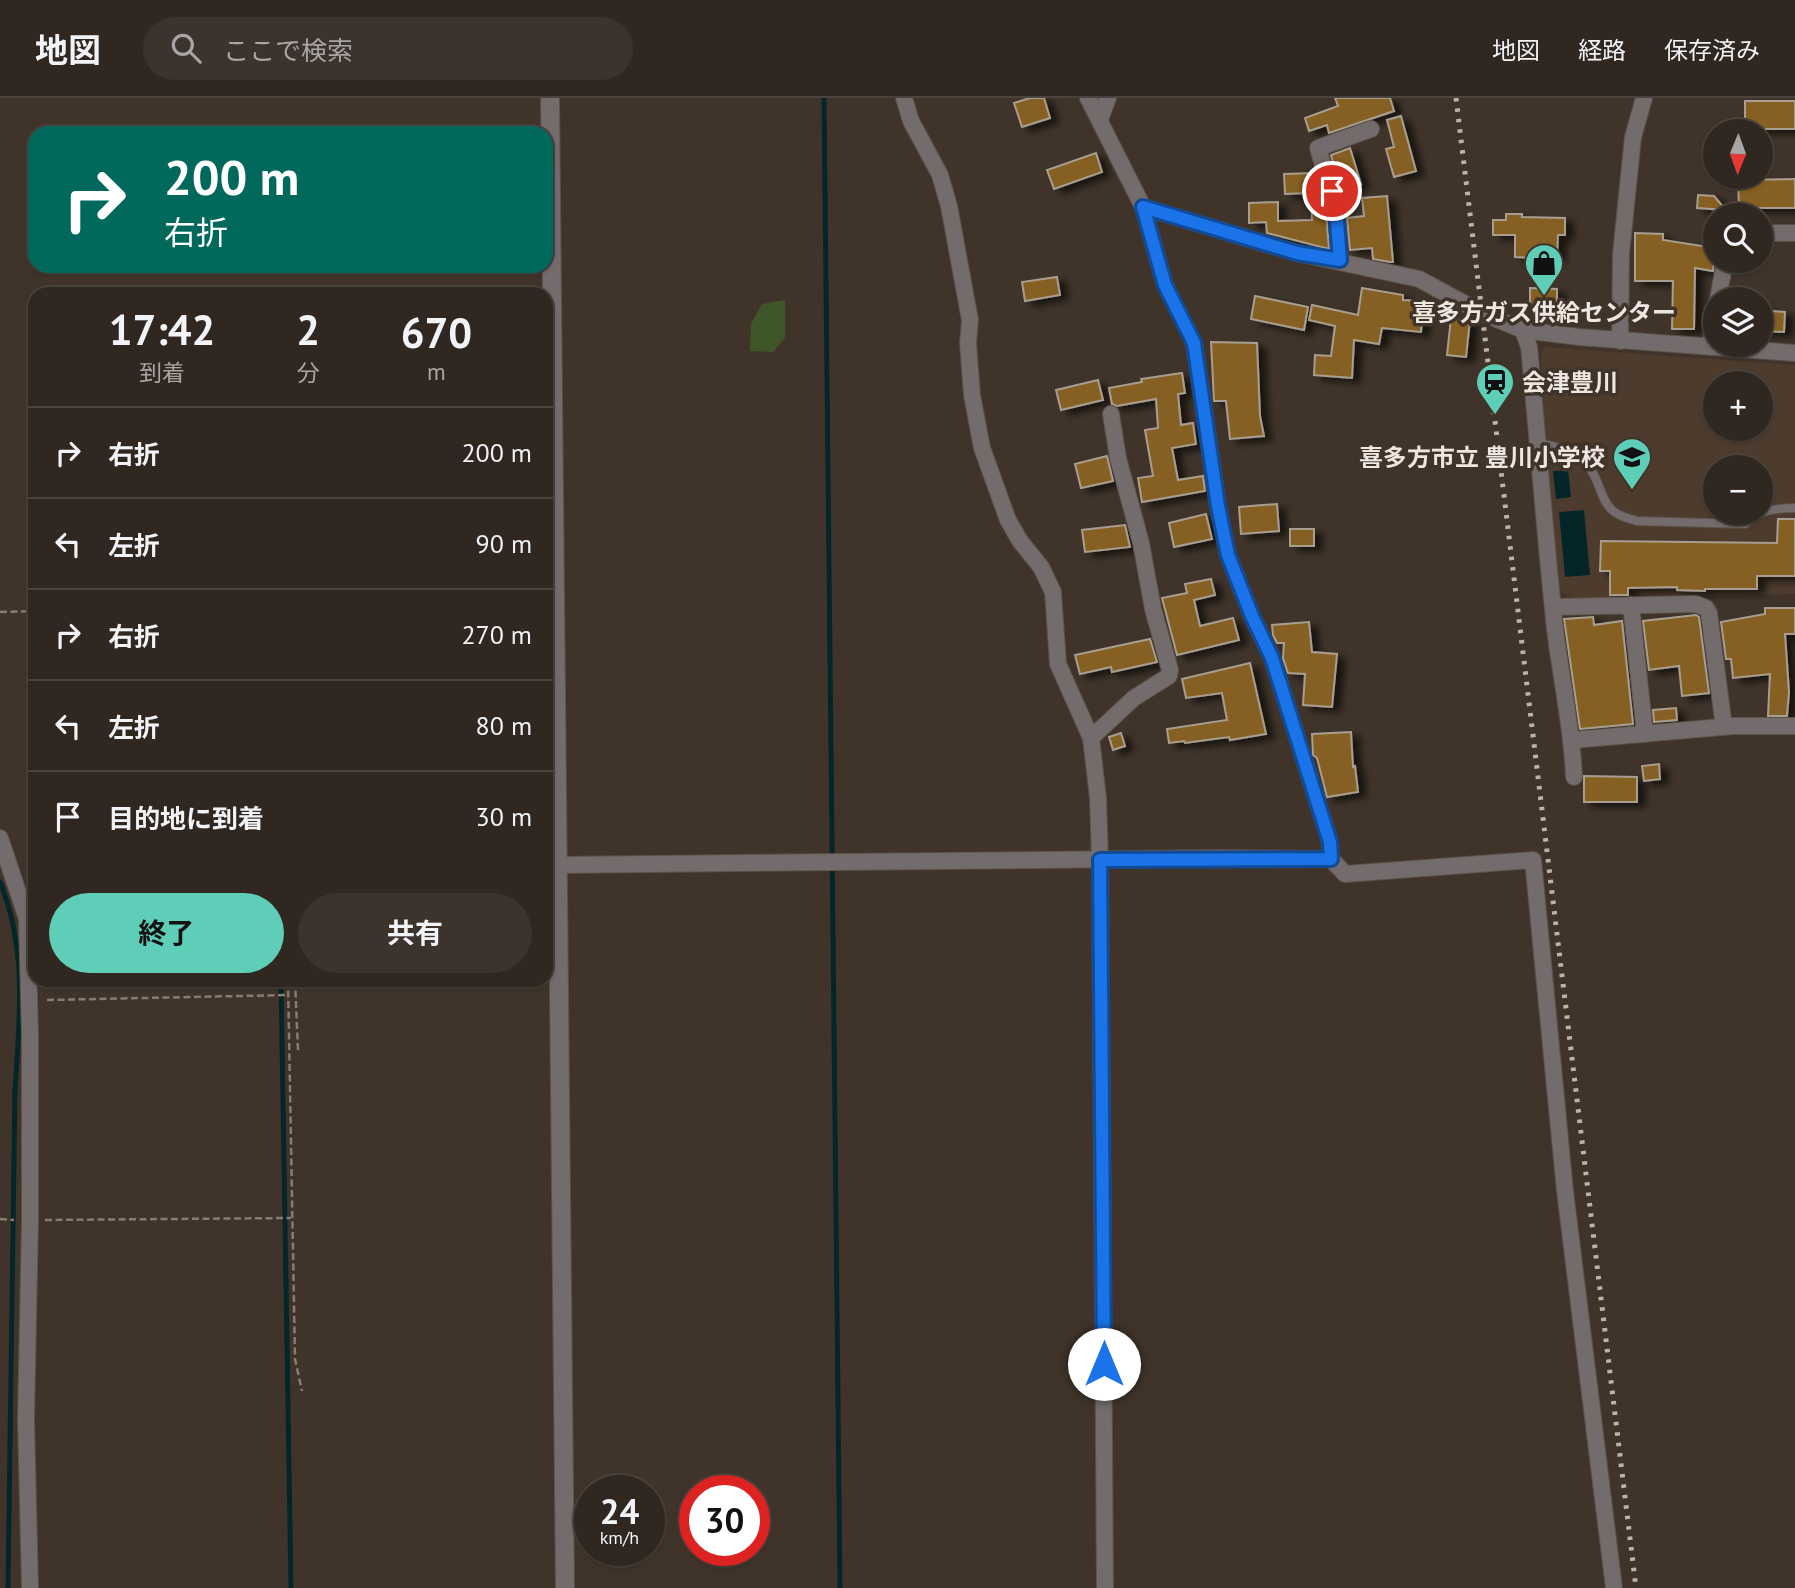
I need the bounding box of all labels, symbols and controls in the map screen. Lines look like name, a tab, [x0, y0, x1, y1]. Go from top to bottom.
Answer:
search box	[143, 17, 633, 80]
text: 地図	[35, 28, 101, 71]
icon: search	[167, 29, 205, 67]
text: ここで検索	[223, 34, 353, 67]
text: 地図	[1492, 35, 1540, 66]
text: 経路	[1578, 35, 1626, 66]
text: 保存済み	[1664, 35, 1760, 66]
north arrow	[1703, 119, 1773, 189]
map controls	[1703, 119, 1773, 525]
text: 200 m	[164, 145, 299, 209]
icon: right	[49, 154, 140, 245]
pin	[1302, 161, 1362, 221]
icon: arrive	[1313, 172, 1351, 210]
button: search	[1703, 203, 1773, 273]
text: 右折	[164, 211, 228, 253]
shop icon: 喜多方ガス供給センター	[1523, 242, 1565, 297]
button: layers	[1703, 287, 1773, 357]
place label: 喜多方ガス供給センター	[1412, 297, 1676, 328]
text: 17:42	[109, 302, 215, 357]
text: 2	[296, 302, 320, 357]
text: 670	[401, 305, 472, 360]
text: m	[427, 357, 446, 386]
text: 到着	[139, 358, 185, 387]
text: 分	[297, 358, 320, 387]
station icon: 会津豊川	[1474, 361, 1516, 416]
place label: 会津豊川	[1522, 367, 1618, 398]
button: +	[1703, 371, 1773, 441]
icon: right	[49, 434, 87, 472]
text: 200 m	[461, 436, 532, 469]
school or university icon: 喜多方市立 豊川小学校	[1611, 436, 1653, 491]
text: 右折	[108, 438, 160, 471]
place label: 喜多方市立 豊川小学校	[1359, 442, 1605, 473]
button: −	[1703, 455, 1773, 525]
icon: left	[49, 525, 87, 563]
text: 90 m	[476, 527, 532, 560]
text: 左折	[108, 529, 160, 562]
icon: right	[49, 616, 87, 654]
text: 270 m	[461, 618, 532, 651]
text: 右折	[108, 620, 160, 653]
icon: left	[49, 707, 87, 745]
text: 80 m	[476, 709, 532, 742]
text: 左折	[108, 711, 160, 744]
icon: arrive	[49, 798, 87, 836]
text: 30 m	[476, 800, 532, 833]
text: 目的地に到着	[108, 802, 264, 835]
button: 終了	[49, 893, 284, 973]
button: 共有	[298, 893, 532, 973]
position arrow	[1067, 1327, 1141, 1401]
speed limit sign: 30	[679, 1475, 770, 1566]
text: 24	[600, 1488, 639, 1534]
text: km/h	[600, 1526, 639, 1549]

